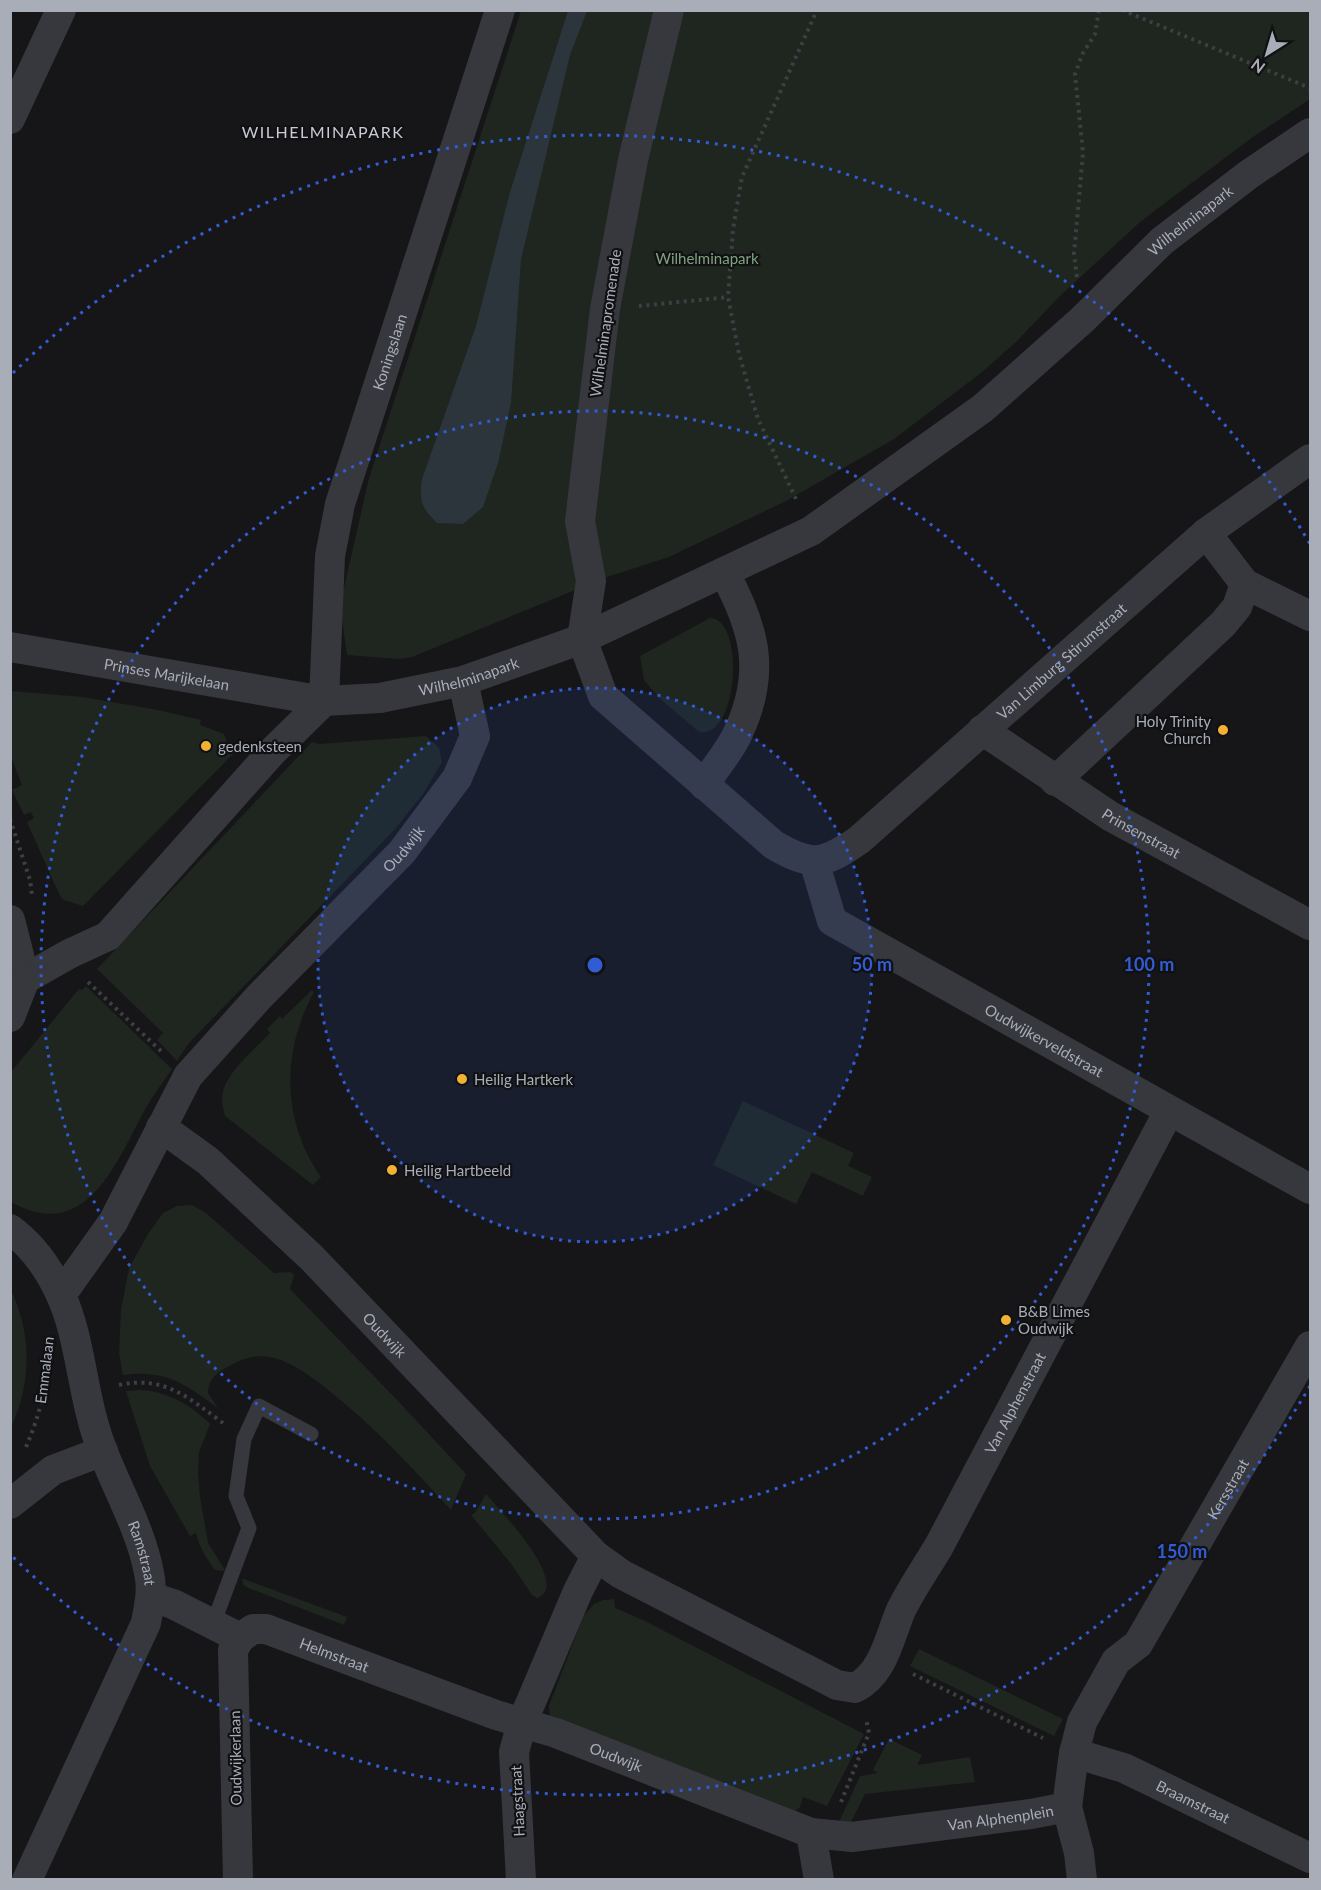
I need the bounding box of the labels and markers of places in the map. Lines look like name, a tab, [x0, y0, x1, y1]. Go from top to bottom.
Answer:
place label: Holy Trinity Church	[1136, 712, 1211, 747]
marker: Holy Trinity Church	[1216, 723, 1230, 737]
place label: gedenksteen	[218, 737, 302, 755]
marker: gedenksteen	[199, 739, 213, 753]
centre of rings	[585, 955, 605, 975]
place label: Heilig Hartkerk	[474, 1070, 574, 1088]
marker: Heilig Hartkerk	[455, 1072, 469, 1086]
place label: Heilig Hartbeeld	[404, 1161, 511, 1179]
marker: Heilig Hartbeeld	[385, 1163, 399, 1177]
place label: B&B Limes Oudwijk	[1018, 1302, 1090, 1337]
marker: B&B Limes Oudwijk	[999, 1313, 1013, 1327]

